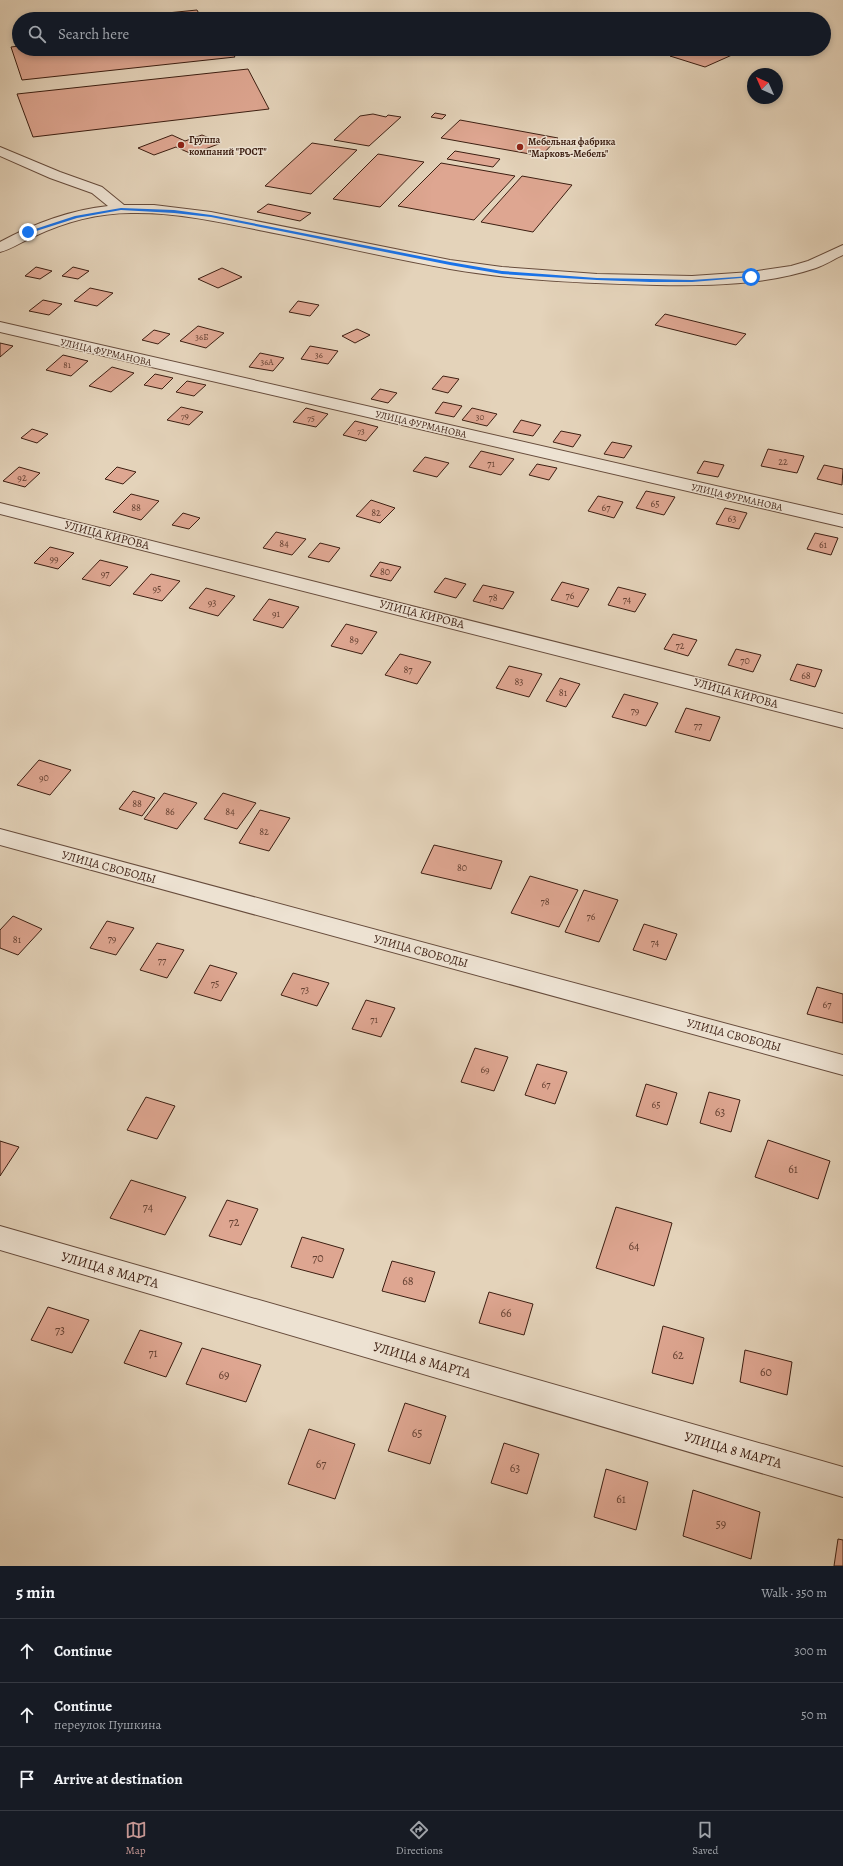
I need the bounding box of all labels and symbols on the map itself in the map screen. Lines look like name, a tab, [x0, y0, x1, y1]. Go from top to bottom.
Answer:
north arrow	[747, 68, 783, 104]
place label: Группа компаний "РОСТ"	[189, 133, 267, 158]
place label: Мебельная фабрика "Марковъ-Мебель"	[528, 135, 616, 160]
marker: Группа компаний "РОСТ"	[176, 140, 186, 150]
marker: Мебельная фабрика "Марковъ-Мебель"	[515, 142, 525, 152]
route end	[19, 223, 37, 241]
route start	[742, 268, 760, 286]
house number: 36Б	[195, 331, 209, 343]
street label: УЛИЦА ФУРМАНОВА	[59, 335, 153, 369]
house number: 36	[315, 349, 323, 361]
house number: 36А	[260, 356, 274, 368]
house number: 81	[63, 359, 71, 371]
street label: УЛИЦА ФУРМАНОВА	[374, 407, 468, 441]
house number: 79	[181, 410, 189, 422]
house number: 30	[476, 411, 484, 423]
house number: 75	[307, 412, 315, 424]
house number: 73	[357, 425, 365, 437]
house number: 22	[778, 455, 788, 468]
house number: 71	[487, 457, 495, 470]
house number: 92	[17, 471, 27, 484]
street label: УЛИЦА ФУРМАНОВА	[690, 480, 784, 514]
house number: 65	[651, 497, 659, 510]
house number: 88	[131, 501, 141, 514]
house number: 67	[602, 501, 611, 514]
house number: 82	[371, 506, 381, 519]
house number: 63	[728, 512, 736, 525]
street label: УЛИЦА КИРОВА	[63, 517, 152, 554]
house number: 84	[279, 537, 289, 550]
house number: 61	[819, 538, 828, 551]
house number: 99	[49, 552, 59, 565]
house number: 80	[380, 565, 390, 578]
house number: 97	[101, 567, 110, 580]
house number: 95	[153, 582, 161, 595]
house number: 76	[566, 589, 575, 602]
house number: 78	[488, 591, 498, 604]
house number: 74	[623, 593, 632, 606]
house number: 93	[208, 596, 216, 609]
street label: УЛИЦА КИРОВА	[378, 596, 467, 633]
house number: 91	[272, 607, 281, 620]
house number: 89	[349, 633, 359, 646]
house number: 72	[676, 639, 685, 652]
house number: 70	[740, 654, 750, 667]
house number: 87	[403, 663, 413, 676]
house number: 68	[801, 669, 811, 682]
street label: УЛИЦА КИРОВА	[692, 674, 781, 712]
house number: 83	[514, 675, 524, 688]
house number: 81	[559, 686, 568, 699]
house number: 79	[631, 704, 640, 717]
house number: 77	[694, 719, 703, 732]
house number: 90	[39, 771, 49, 784]
house number: 88	[132, 797, 142, 810]
house number: 86	[165, 805, 175, 818]
house number: 84	[225, 805, 235, 818]
house number: 82	[259, 825, 269, 838]
street label: УЛИЦА СВОБОДЫ	[60, 847, 158, 887]
house number: 80	[457, 861, 467, 874]
house number: 78	[540, 895, 550, 908]
house number: 76	[587, 910, 596, 923]
street label: УЛИЦА СВОБОДЫ	[372, 931, 470, 971]
house number: 79	[108, 932, 117, 945]
house number: 81	[13, 933, 22, 946]
house number: 74	[651, 936, 660, 949]
house number: 77	[158, 954, 167, 967]
house number: 75	[211, 977, 219, 990]
house number: 73	[301, 983, 309, 996]
house number: 67	[823, 998, 832, 1011]
house number: 71	[370, 1013, 378, 1026]
street label: УЛИЦА СВОБОДЫ	[685, 1015, 783, 1055]
house number: 69	[480, 1063, 490, 1076]
house number: 67	[542, 1078, 551, 1091]
house number: 65	[652, 1098, 660, 1111]
house number: 63	[715, 1104, 725, 1120]
house number: 61	[788, 1161, 798, 1177]
house number: 74	[143, 1199, 154, 1215]
house number: 72	[229, 1214, 240, 1230]
house number: 64	[629, 1238, 640, 1254]
street label: УЛИЦА 8 МАРТА	[59, 1247, 162, 1293]
house number: 70	[312, 1250, 324, 1266]
house number: 68	[402, 1273, 414, 1289]
house number: 66	[500, 1305, 512, 1321]
house number: 73	[55, 1322, 65, 1338]
street label: УЛИЦА 8 МАРТА	[371, 1337, 474, 1383]
house number: 71	[148, 1345, 158, 1361]
house number: 62	[672, 1347, 684, 1363]
house number: 60	[760, 1364, 772, 1380]
house number: 69	[218, 1367, 230, 1383]
house number: 65	[412, 1425, 422, 1441]
street label: УЛИЦА 8 МАРТА	[682, 1427, 785, 1473]
house number: 67	[316, 1456, 327, 1472]
house number: 63	[510, 1460, 520, 1476]
house number: 61	[616, 1491, 626, 1507]
house number: 59	[716, 1516, 726, 1532]

